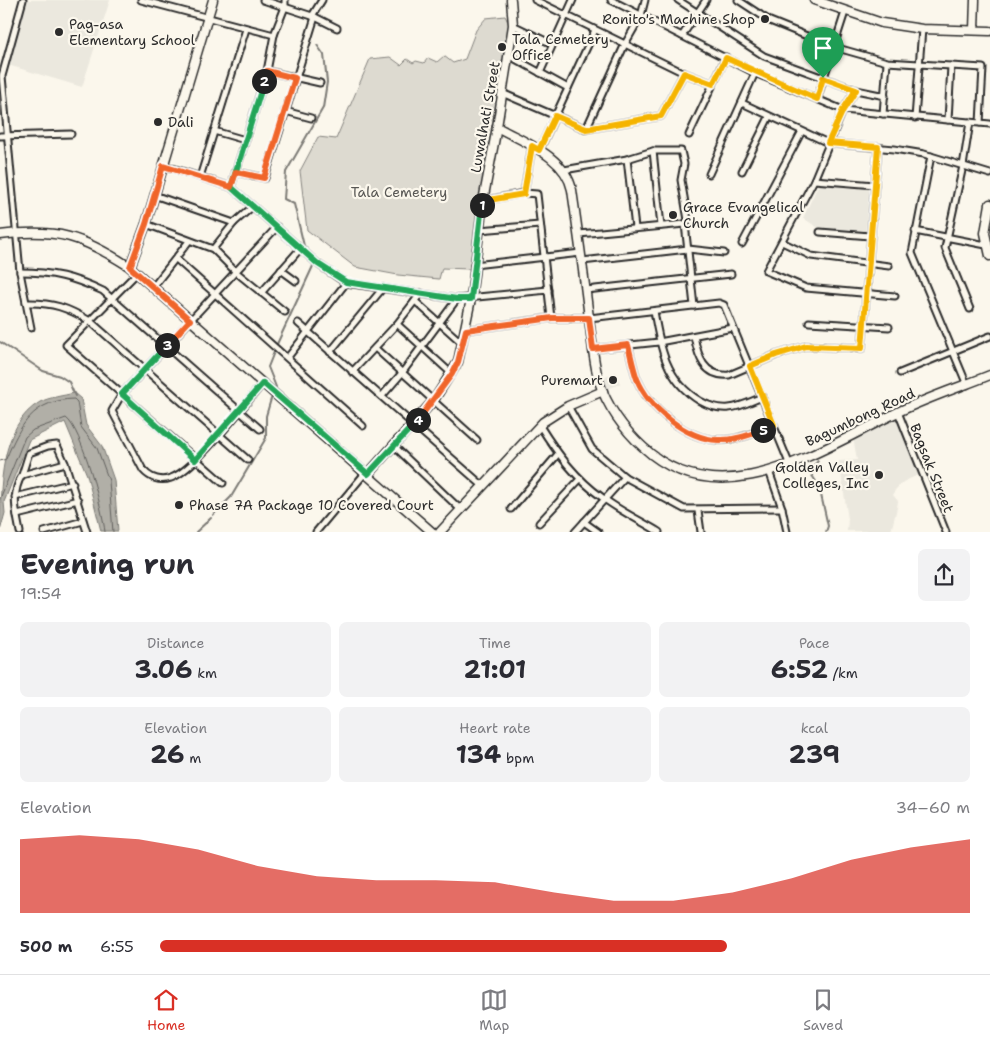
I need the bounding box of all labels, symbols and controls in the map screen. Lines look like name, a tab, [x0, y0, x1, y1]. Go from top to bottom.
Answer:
place label: Ronito's Machine Shop	[602, 10, 755, 28]
marker: Ronito's Machine Shop	[759, 13, 771, 25]
place label: Pag-asa Elementary School	[69, 15, 196, 49]
marker: Pag-asa Elementary School	[53, 26, 65, 38]
pin	[802, 27, 844, 78]
place label: Tala Cemetery Office	[512, 30, 609, 64]
icon: arrive	[809, 34, 837, 62]
marker: Tala Cemetery Office	[496, 41, 508, 53]
street label: Luwalhati Street	[466, 60, 504, 174]
pin: 2	[252, 68, 276, 94]
text: 2	[260, 72, 269, 90]
place label: Dali	[168, 113, 194, 131]
marker: Dali	[152, 116, 164, 128]
park label: Tala Cemetery	[351, 183, 447, 201]
pin: 1	[470, 192, 494, 218]
text: 1	[479, 196, 486, 214]
place label: Grace Evangelical Church	[683, 198, 804, 232]
marker: Grace Evangelical Church	[667, 209, 679, 221]
pin: 3	[154, 332, 180, 358]
text: 3	[163, 336, 172, 354]
place label: Puremart	[541, 371, 603, 389]
marker: Puremart	[607, 374, 619, 386]
street label: Bagumbong Road	[802, 384, 918, 450]
pin: 4	[406, 408, 430, 432]
text: 4	[414, 411, 423, 429]
pin: 5	[750, 418, 776, 442]
text: 5	[759, 421, 768, 439]
street label: Bagsak Street	[906, 421, 958, 515]
place label: Golden Valley Colleges, Inc	[775, 458, 869, 492]
marker: Golden Valley Colleges, Inc	[873, 469, 885, 481]
place label: Phase 7A Package 10 Covered Court	[189, 496, 434, 514]
marker: Phase 7A Package 10 Covered Court	[173, 499, 185, 511]
text: Evening run	[20, 545, 195, 583]
button: share	[918, 549, 970, 601]
text: 19:54	[20, 583, 62, 604]
text: Distance	[147, 634, 204, 652]
text: Time	[479, 634, 511, 652]
text: Pace	[799, 634, 830, 652]
text: 3.06	[134, 652, 192, 686]
text: 21:01	[464, 652, 526, 686]
text: 6:52	[771, 652, 828, 686]
text: km	[192, 664, 217, 682]
text: /km	[828, 664, 858, 682]
text: Elevation	[144, 719, 207, 737]
text: Heart rate	[459, 719, 531, 737]
text: kcal	[801, 719, 828, 737]
text: 26	[150, 737, 185, 771]
text: 134	[456, 737, 501, 771]
text: 239	[789, 737, 840, 771]
text: m	[185, 749, 201, 767]
text: bpm	[501, 749, 534, 767]
text: Elevation	[20, 797, 92, 818]
text: 34–60 m	[896, 797, 970, 818]
text: 500 m	[20, 936, 72, 957]
text: 6:55	[100, 936, 134, 957]
tab: Home	[147, 986, 185, 1034]
tab: Map	[479, 986, 509, 1034]
tab: Saved	[803, 986, 843, 1034]

